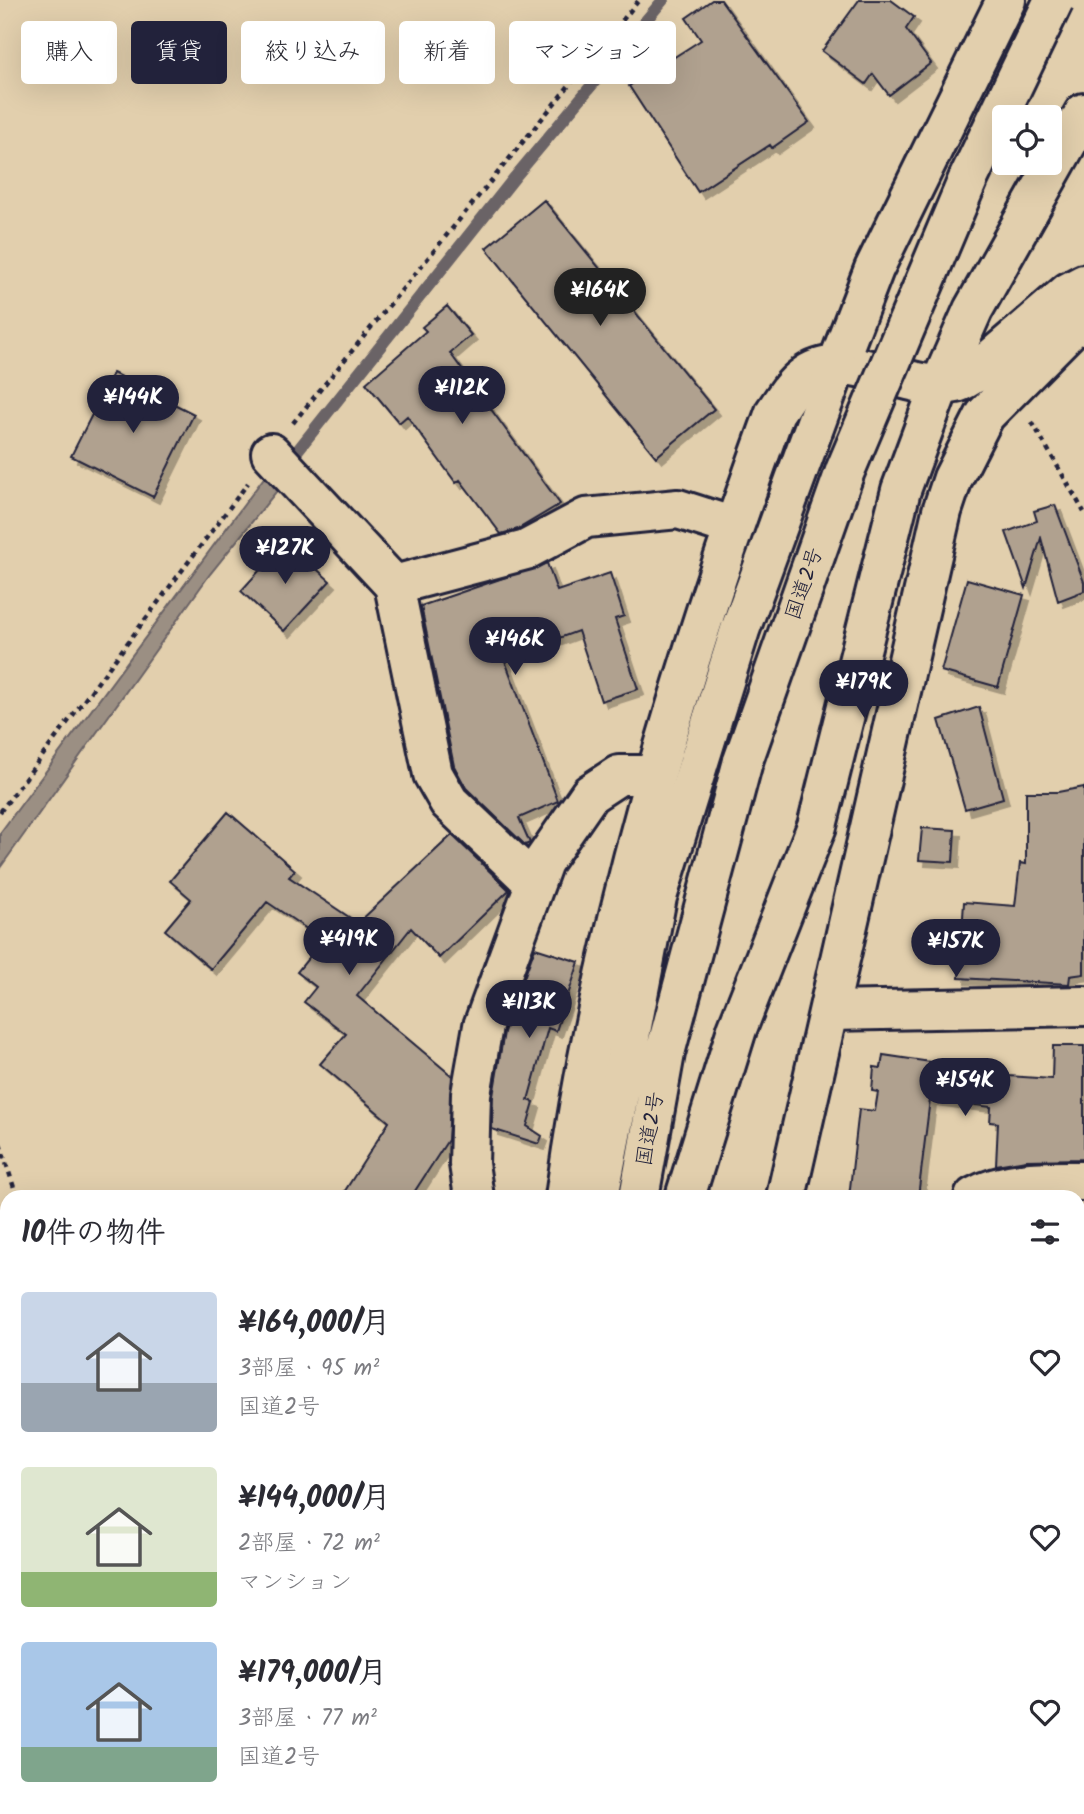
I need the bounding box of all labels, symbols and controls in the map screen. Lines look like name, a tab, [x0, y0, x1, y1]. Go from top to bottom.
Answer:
chip: 購入	[21, 21, 117, 84]
chip: 賃貸	[131, 21, 227, 84]
chip: 絞り込み	[241, 21, 385, 84]
chip: 新着	[399, 21, 495, 84]
chip: マンション	[509, 21, 676, 84]
map controls	[992, 105, 1062, 175]
button: locate	[992, 105, 1062, 175]
pin: ¥164K	[551, 268, 649, 328]
text: ¥164K	[570, 273, 630, 309]
pin: ¥112K	[413, 366, 511, 426]
text: ¥112K	[434, 371, 490, 407]
pin: ¥144K	[84, 376, 182, 435]
text: ¥144K	[103, 380, 163, 416]
pin: ¥127K	[236, 526, 334, 586]
text: ¥127K	[255, 531, 315, 567]
street label: 国道2号	[777, 543, 833, 625]
pin: ¥146K	[466, 618, 564, 677]
text: ¥146K	[485, 622, 545, 658]
pin: ¥179K	[815, 660, 913, 720]
text: ¥179K	[835, 665, 893, 701]
pin: ¥419K	[300, 918, 398, 977]
pin: ¥157K	[907, 920, 1005, 979]
text: ¥419K	[319, 922, 379, 958]
text: ¥157K	[927, 924, 985, 960]
pin: ¥113K	[480, 981, 578, 1040]
text: ¥113K	[502, 985, 556, 1021]
pin: ¥154K	[916, 1058, 1014, 1118]
text: ¥154K	[935, 1063, 995, 1099]
street label: 国道2号	[628, 1089, 674, 1169]
text: 10件の物件	[21, 1210, 165, 1258]
icon: filters	[1026, 1213, 1064, 1251]
text: ¥164,000/月	[238, 1300, 391, 1348]
icon: home	[77, 1320, 161, 1404]
icon: heart	[1026, 1343, 1064, 1381]
text: 3部屋 · 95 m²	[238, 1351, 379, 1387]
text: 国道2号	[238, 1390, 320, 1426]
text: ¥144,000/月	[238, 1475, 391, 1523]
icon: home	[77, 1495, 161, 1579]
icon: heart	[1026, 1518, 1064, 1556]
text: 2部屋 · 72 m²	[238, 1526, 380, 1562]
text: マンション	[238, 1565, 352, 1601]
text: ¥179,000/月	[238, 1650, 387, 1698]
icon: home	[77, 1670, 161, 1754]
icon: heart	[1026, 1693, 1064, 1731]
text: 3部屋 · 77 m²	[238, 1701, 377, 1737]
text: 国道2号	[238, 1740, 320, 1776]

